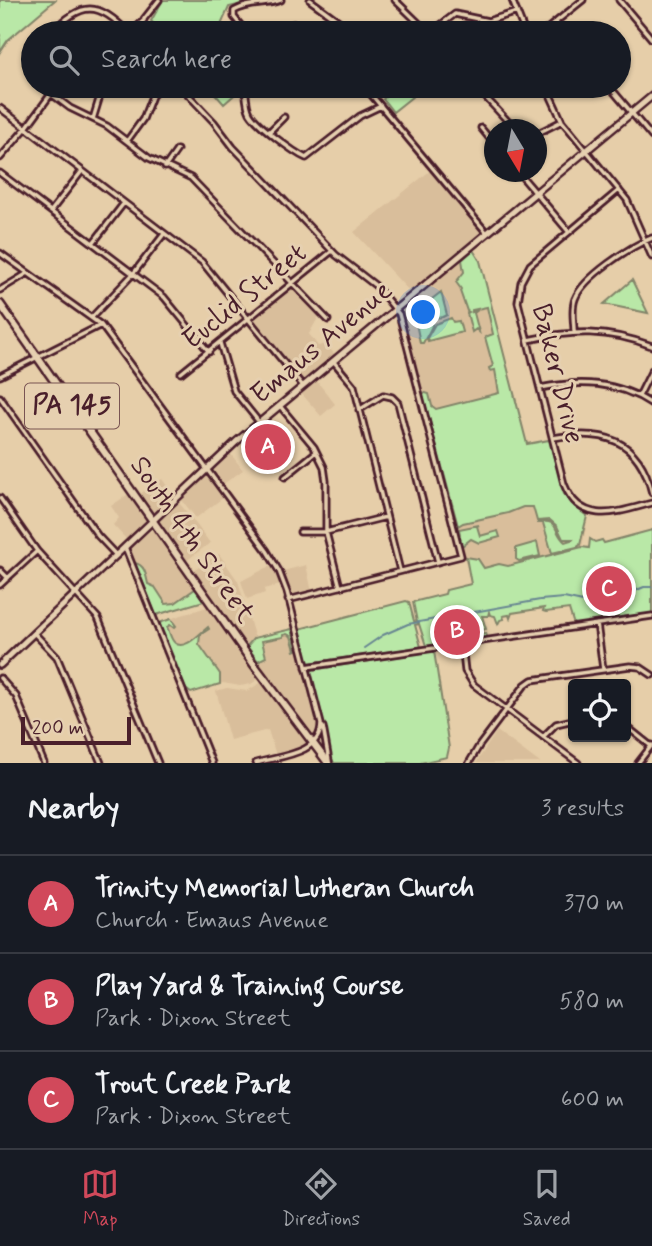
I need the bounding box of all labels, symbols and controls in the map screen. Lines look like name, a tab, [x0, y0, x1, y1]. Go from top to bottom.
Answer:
search box	[21, 21, 631, 98]
icon: search	[45, 41, 83, 79]
text: Search here	[101, 43, 232, 77]
north arrow	[484, 119, 547, 182]
street label: Euclid Street	[175, 236, 315, 358]
street label: Emaus Avenue	[243, 273, 401, 413]
your location	[406, 295, 440, 329]
street label: Baker Drive	[522, 300, 592, 448]
road number: PA 145	[25, 384, 119, 428]
pin: A	[245, 421, 291, 473]
street label: South 4th Street	[121, 449, 264, 631]
pin: C	[586, 563, 632, 615]
pin: B	[434, 606, 480, 658]
map controls	[568, 679, 631, 742]
button: locate	[568, 679, 631, 742]
scale bar	[21, 714, 131, 746]
text: 200 m	[32, 716, 84, 741]
text: Nearby	[28, 789, 119, 828]
text: 3 results	[541, 794, 624, 824]
text: Trinity Memorial Lutheran Church	[95, 872, 474, 906]
text: A	[43, 889, 59, 919]
text: 370 m	[564, 889, 624, 919]
text: Church · Emaus Avenue	[95, 906, 329, 936]
text: Play Yard & Training Course	[95, 970, 403, 1004]
text: B	[44, 987, 58, 1017]
text: 580 m	[559, 987, 624, 1017]
text: Park · Dixon Street	[95, 1004, 291, 1034]
text: Trout Creek Park	[95, 1068, 291, 1102]
text: C	[43, 1085, 59, 1115]
text: 600 m	[561, 1085, 624, 1115]
text: Park · Dixon Street	[95, 1102, 291, 1132]
tab: Map	[81, 1165, 119, 1232]
tab: Directions	[282, 1165, 360, 1232]
tab: Saved	[523, 1165, 571, 1232]

